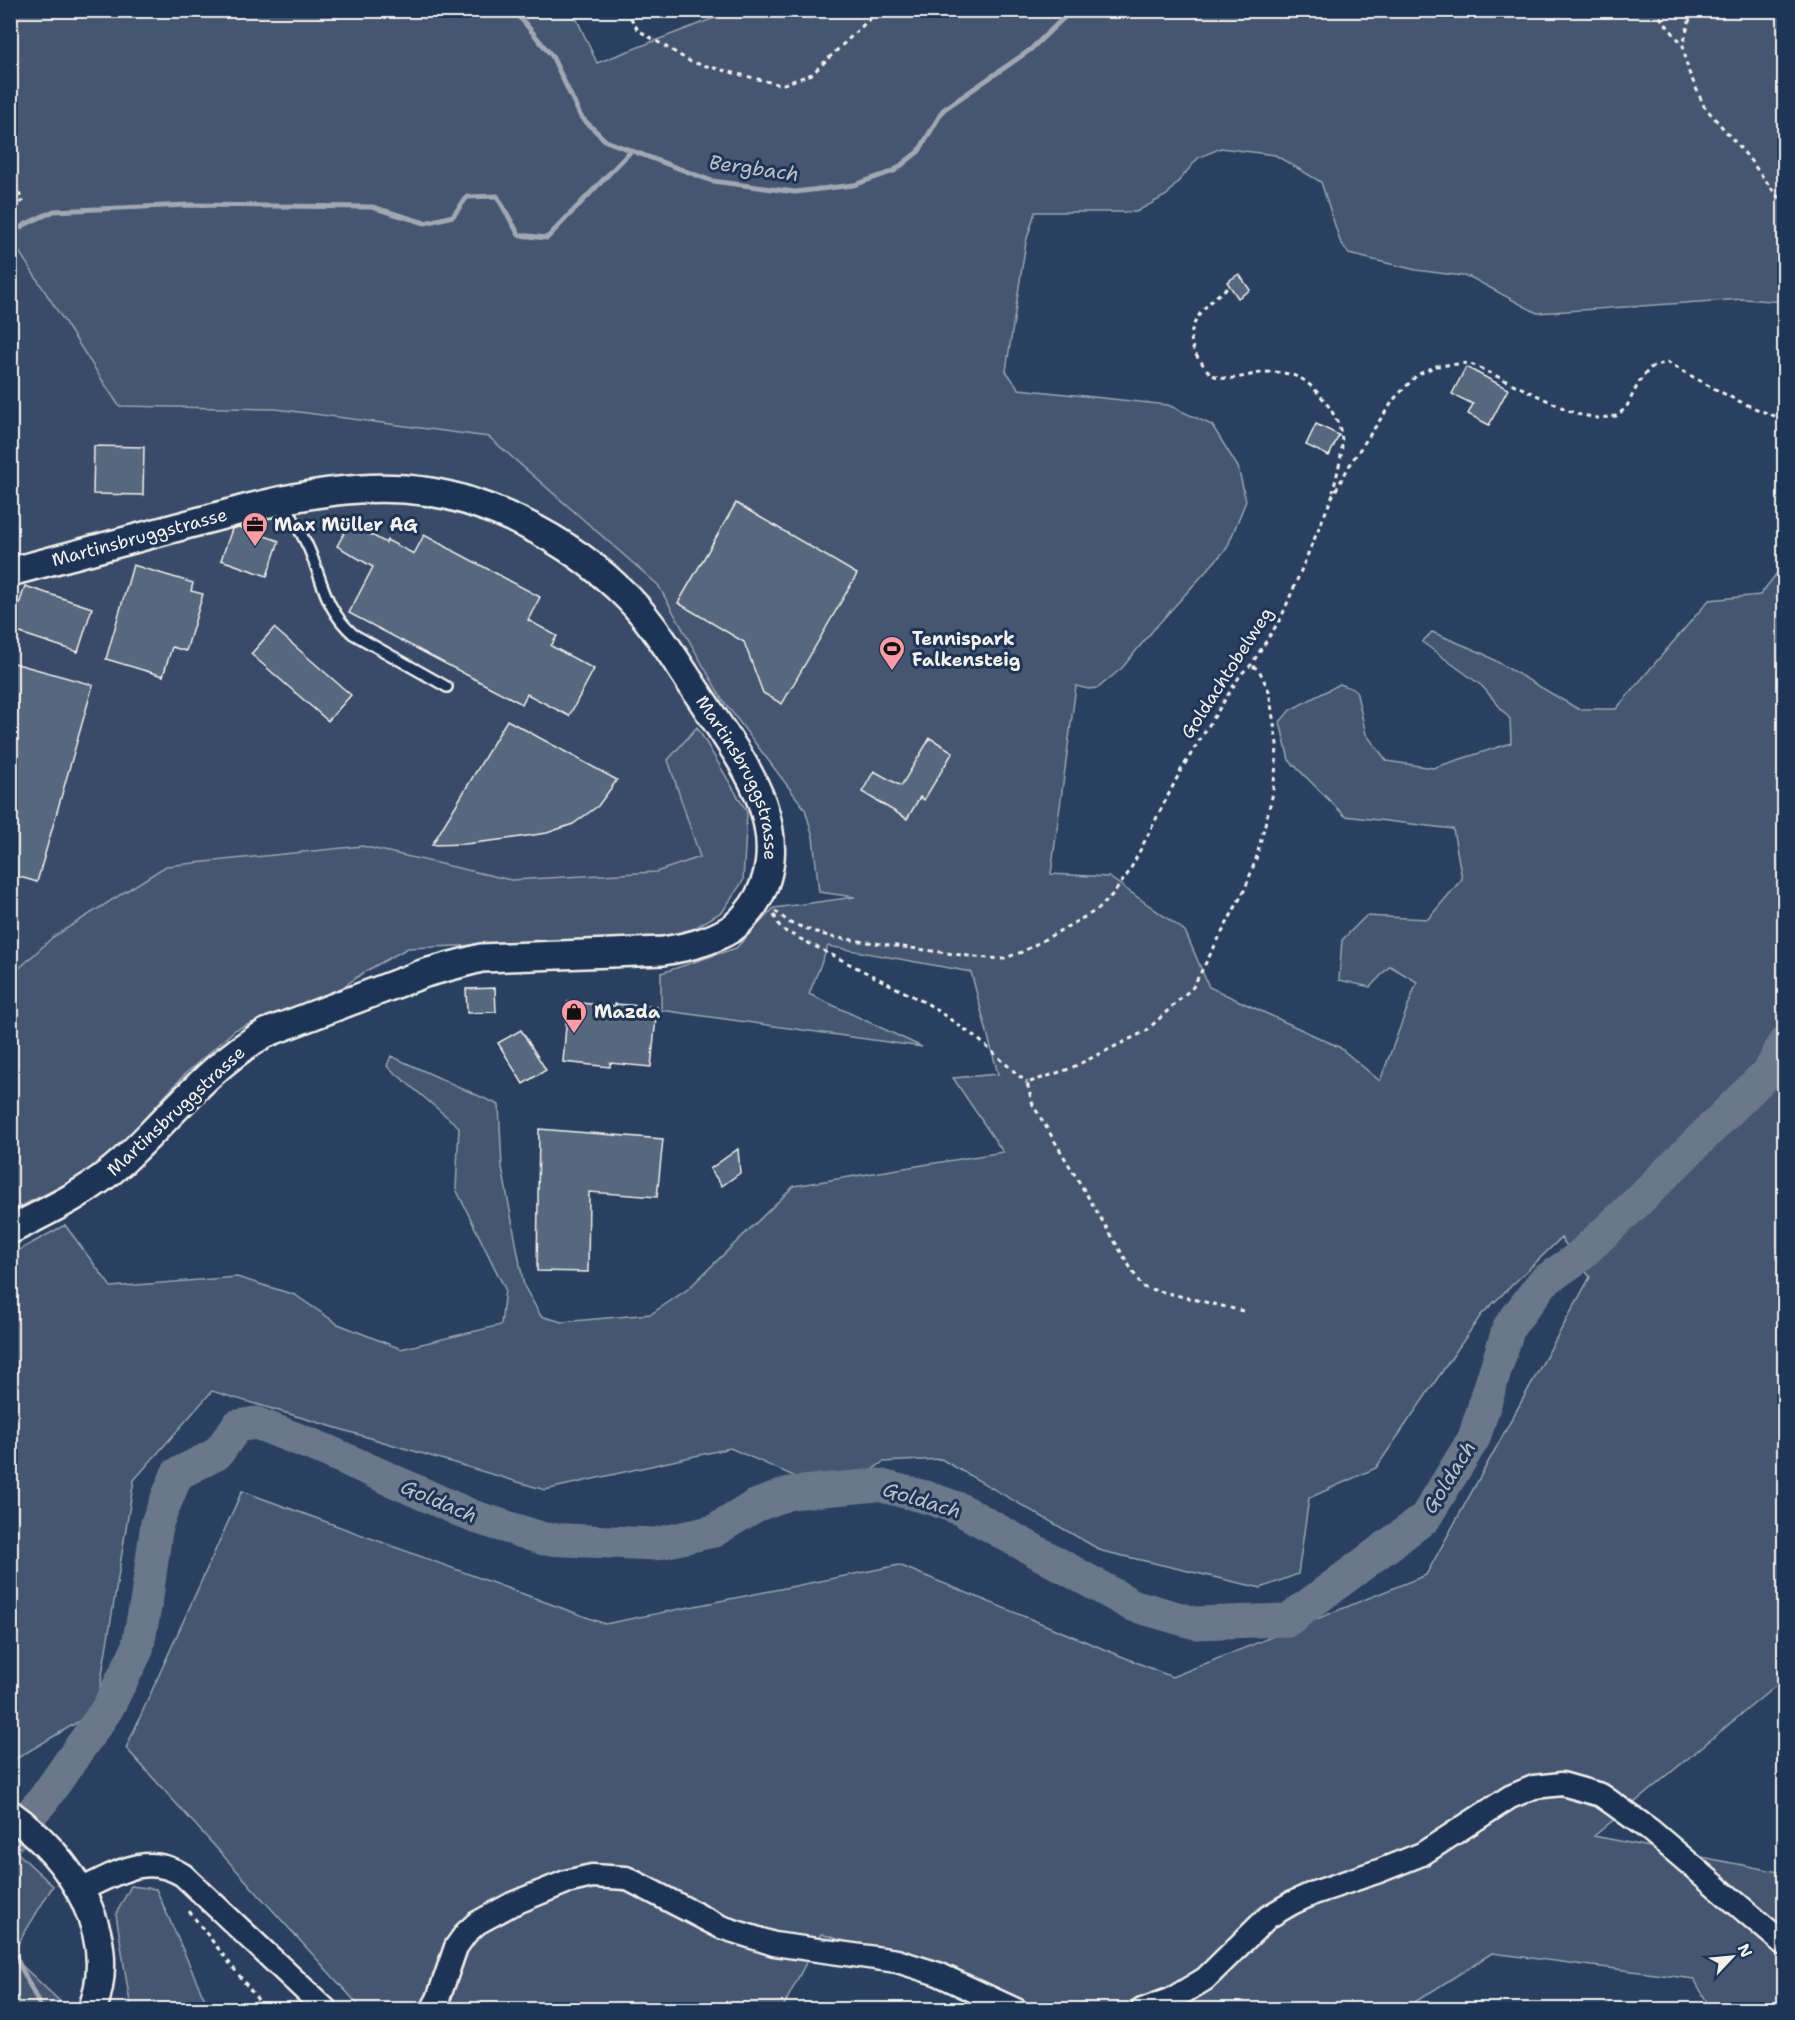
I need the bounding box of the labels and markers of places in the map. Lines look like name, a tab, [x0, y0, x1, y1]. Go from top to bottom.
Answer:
office icon: Max Müller AG	[240, 510, 270, 548]
place label: Max Müller AG	[274, 513, 418, 537]
place label: Tennispark Falkensteig	[912, 627, 1021, 672]
sports icon: Tennispark Falkensteig	[877, 634, 907, 672]
shop icon: Mazda	[559, 997, 589, 1035]
place label: Mazda	[594, 1000, 661, 1024]

